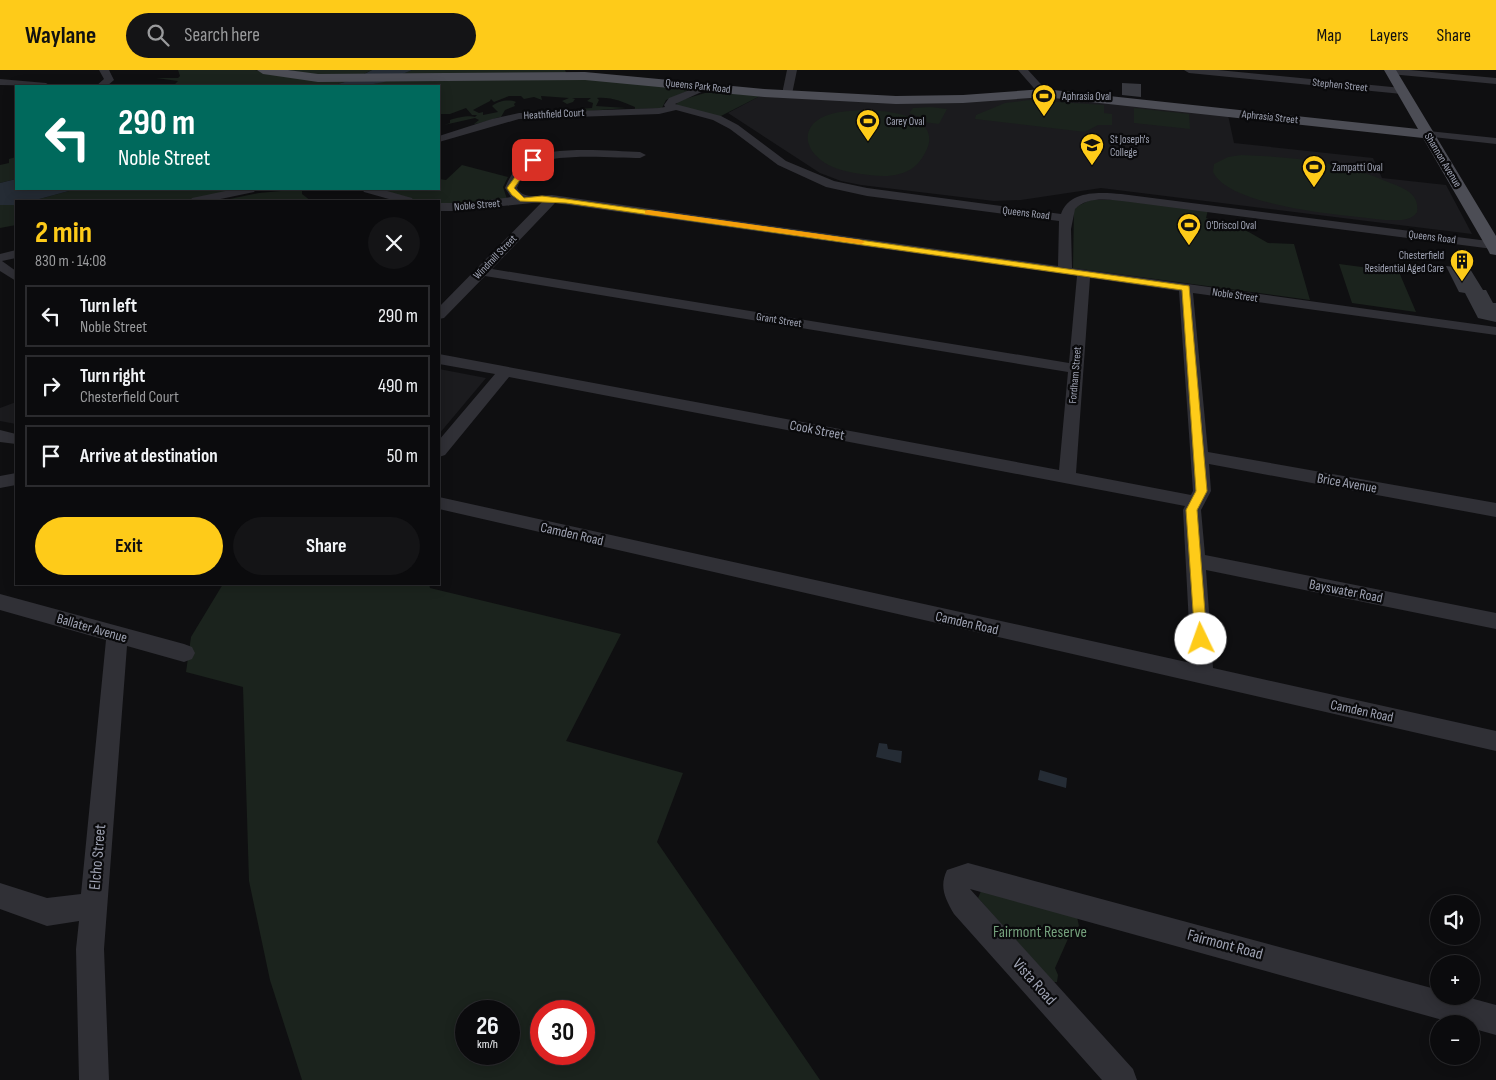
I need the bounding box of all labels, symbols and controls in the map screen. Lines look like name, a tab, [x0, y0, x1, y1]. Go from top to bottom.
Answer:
search box	[126, 13, 476, 58]
text: Waylane	[25, 21, 96, 50]
icon: search	[144, 21, 172, 49]
text: Search here	[184, 24, 260, 47]
text: Map	[1317, 25, 1342, 46]
text: Layers	[1370, 25, 1409, 46]
text: Share	[1437, 25, 1471, 46]
street label: Queens Park Road	[665, 76, 732, 96]
street label: Stephen Street	[1312, 76, 1369, 94]
sports icon: Aphrasia Oval	[1031, 83, 1057, 117]
place label: Aphrasia Oval	[1061, 90, 1111, 103]
text: 290 m	[118, 102, 195, 145]
icon: left	[35, 105, 100, 170]
street label: Heathfield Court	[523, 106, 585, 122]
street label: Aphrasia Street	[1240, 107, 1299, 126]
sports icon: Carey Oval	[855, 108, 881, 142]
place label: Carey Oval	[886, 115, 925, 128]
street label: Shannon Avenue	[1422, 131, 1464, 189]
school or university icon: St Joseph's College	[1079, 132, 1105, 166]
place label: St Joseph's College	[1110, 133, 1150, 159]
pin	[512, 139, 554, 181]
text: Noble Street	[118, 145, 210, 172]
icon: arrive	[519, 146, 547, 174]
sports icon: Zampatti Oval	[1301, 154, 1327, 188]
place label: Zampatti Oval	[1332, 161, 1383, 174]
street label: Noble Street	[453, 196, 501, 213]
street label: Queens Road	[1002, 204, 1051, 222]
sports icon: O'Driscol Oval	[1176, 212, 1202, 246]
text: 2 min	[35, 215, 92, 251]
button: close	[368, 217, 420, 269]
place label: O'Driscol Oval	[1206, 219, 1256, 232]
street label: Queens Road	[1408, 228, 1457, 246]
street label: Windmill Street	[471, 232, 520, 282]
building icon: Chesterfield Residential Aged Care	[1449, 248, 1475, 282]
place label: Chesterfield Residential Aged Care	[1365, 249, 1444, 275]
text: 830 m · 14:08	[35, 252, 106, 271]
street label: Noble Street	[1211, 285, 1259, 305]
text: Turn left	[80, 295, 137, 318]
icon: left	[37, 302, 65, 330]
text: 290 m	[378, 305, 418, 328]
street label: Grant Street	[755, 310, 803, 330]
text: Noble Street	[80, 318, 147, 337]
street label: Fordham Street	[1066, 345, 1084, 404]
text: Turn right	[80, 365, 145, 388]
icon: right	[37, 372, 65, 400]
text: 490 m	[378, 375, 418, 398]
text: Chesterfield Court	[80, 388, 179, 407]
street label: Cook Street	[788, 416, 846, 444]
icon: arrive	[37, 442, 65, 470]
text: Arrive at destination	[80, 445, 218, 468]
text: 50 m	[387, 445, 418, 468]
street label: Brice Avenue	[1316, 469, 1378, 497]
button: Exit	[35, 517, 223, 575]
button: Share	[233, 517, 420, 575]
street label: Camden Road	[539, 519, 605, 550]
street label: Bayswater Road	[1308, 576, 1384, 606]
street label: Camden Road	[934, 608, 1000, 639]
street label: Ballater Avenue	[55, 610, 129, 646]
position arrow	[1174, 612, 1226, 664]
street label: Camden Road	[1329, 696, 1395, 726]
street label: Elcho Street	[86, 823, 110, 891]
map controls	[1430, 895, 1480, 1065]
button: sound	[1430, 895, 1480, 945]
park label: Fairmont Reserve	[993, 923, 1087, 942]
street label: Fairmont Road	[1185, 926, 1265, 964]
street label: Vista Road	[1008, 955, 1060, 1009]
button: +	[1430, 955, 1480, 1005]
speed limit sign: 30	[530, 1000, 595, 1065]
text: 26	[476, 1011, 499, 1042]
button: −	[1430, 1015, 1480, 1065]
text: km/h	[477, 1037, 498, 1052]

